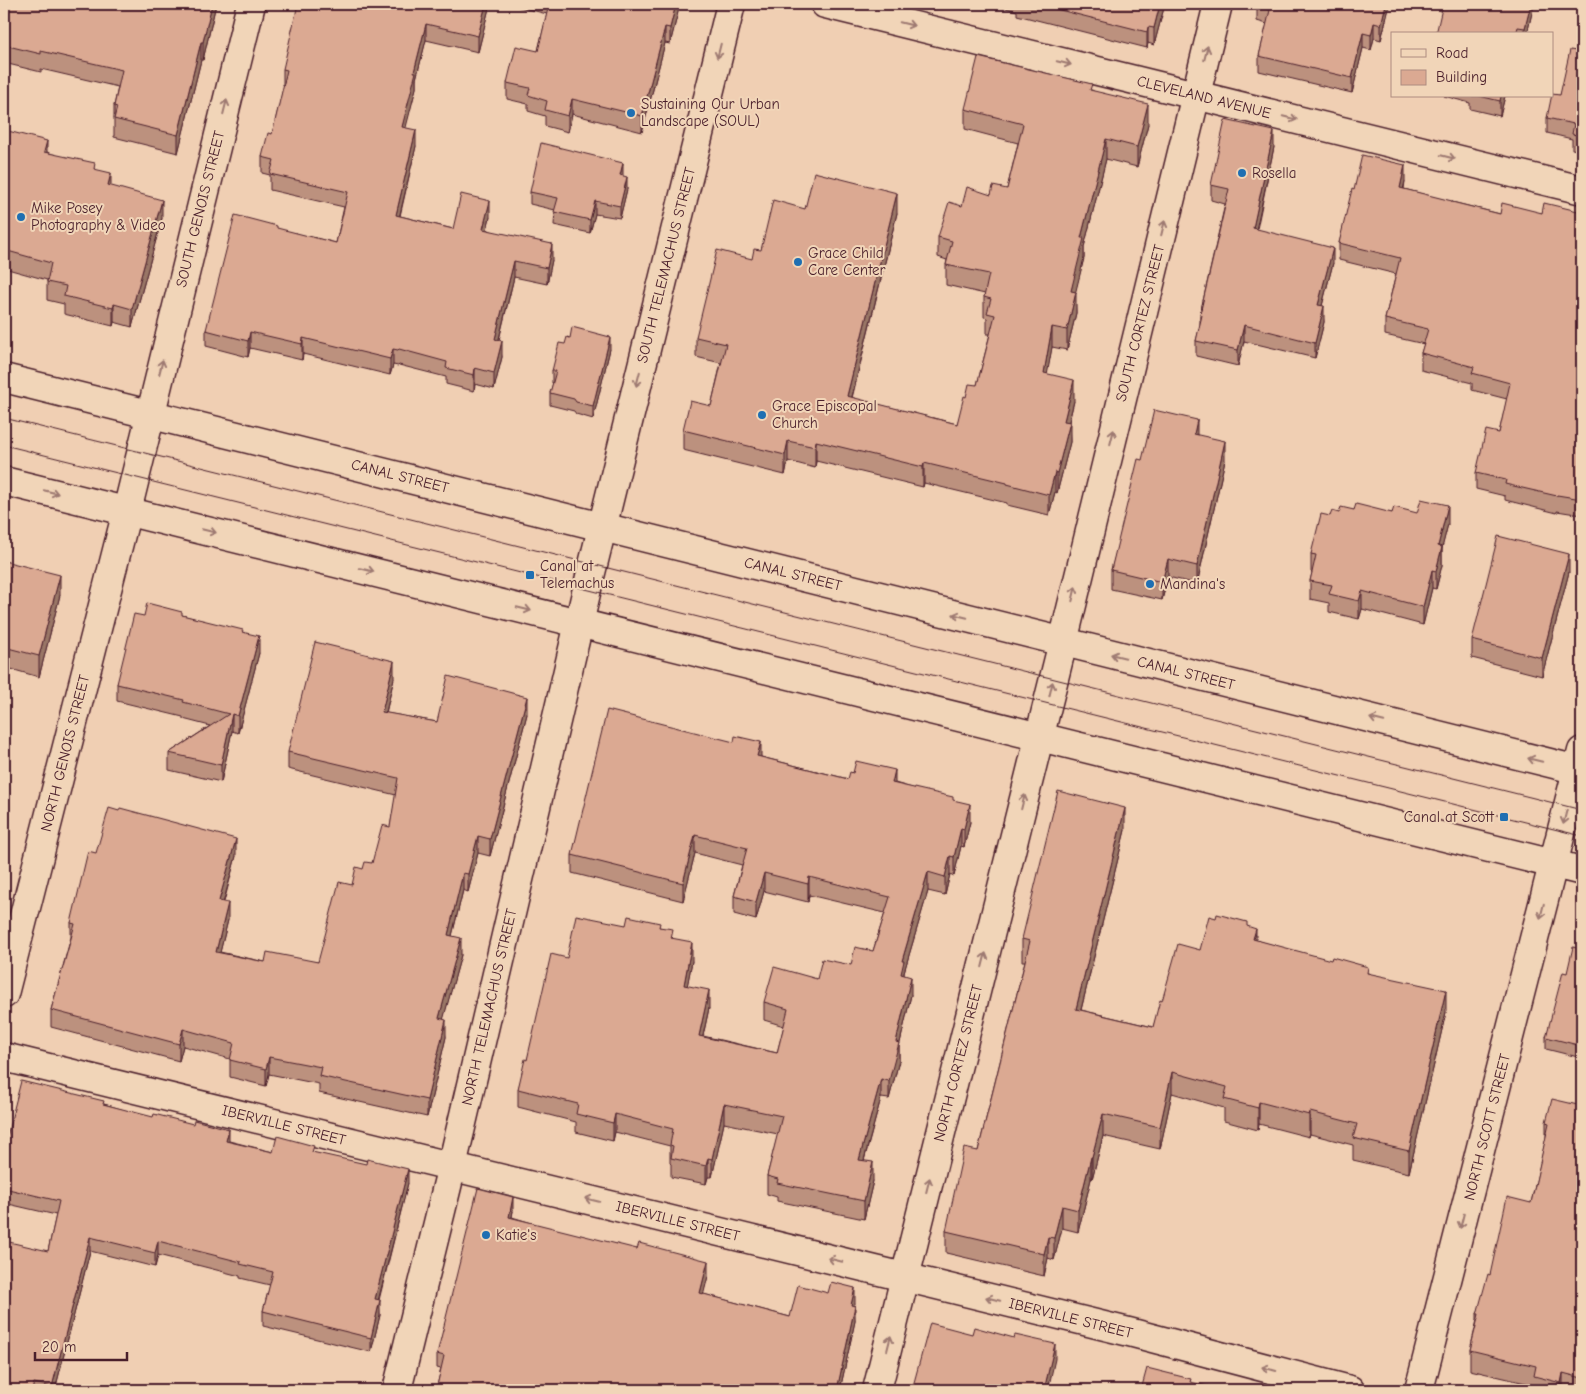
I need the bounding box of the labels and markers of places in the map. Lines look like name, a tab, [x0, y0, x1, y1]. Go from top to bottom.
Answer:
place label: Sustaining Our Urban Landscape (SOUL)	[641, 95, 780, 130]
marker: Sustaining Our Urban Landscape (SOUL)	[625, 107, 637, 119]
place label: Rosella	[1252, 164, 1297, 182]
marker: Rosella	[1236, 167, 1248, 179]
place label: Mike Posey Photography & Video	[31, 199, 166, 234]
marker: Mike Posey Photography & Video	[15, 211, 27, 223]
place label: Grace Child Care Center	[808, 244, 886, 279]
marker: Grace Child Care Center	[792, 256, 804, 268]
place label: Grace Episcopal Church	[772, 397, 877, 432]
marker: Grace Episcopal Church	[756, 409, 768, 421]
place label: Canal at Telemachus	[540, 557, 614, 592]
marker: Canal at Telemachus	[524, 569, 536, 581]
place label: Mandina's	[1160, 575, 1225, 593]
marker: Mandina's	[1144, 578, 1156, 590]
place label: Canal at Scott	[1404, 808, 1495, 826]
marker: Canal at Scott	[1498, 811, 1510, 823]
place label: Katie's	[496, 1226, 537, 1244]
marker: Katie's	[480, 1229, 492, 1241]

